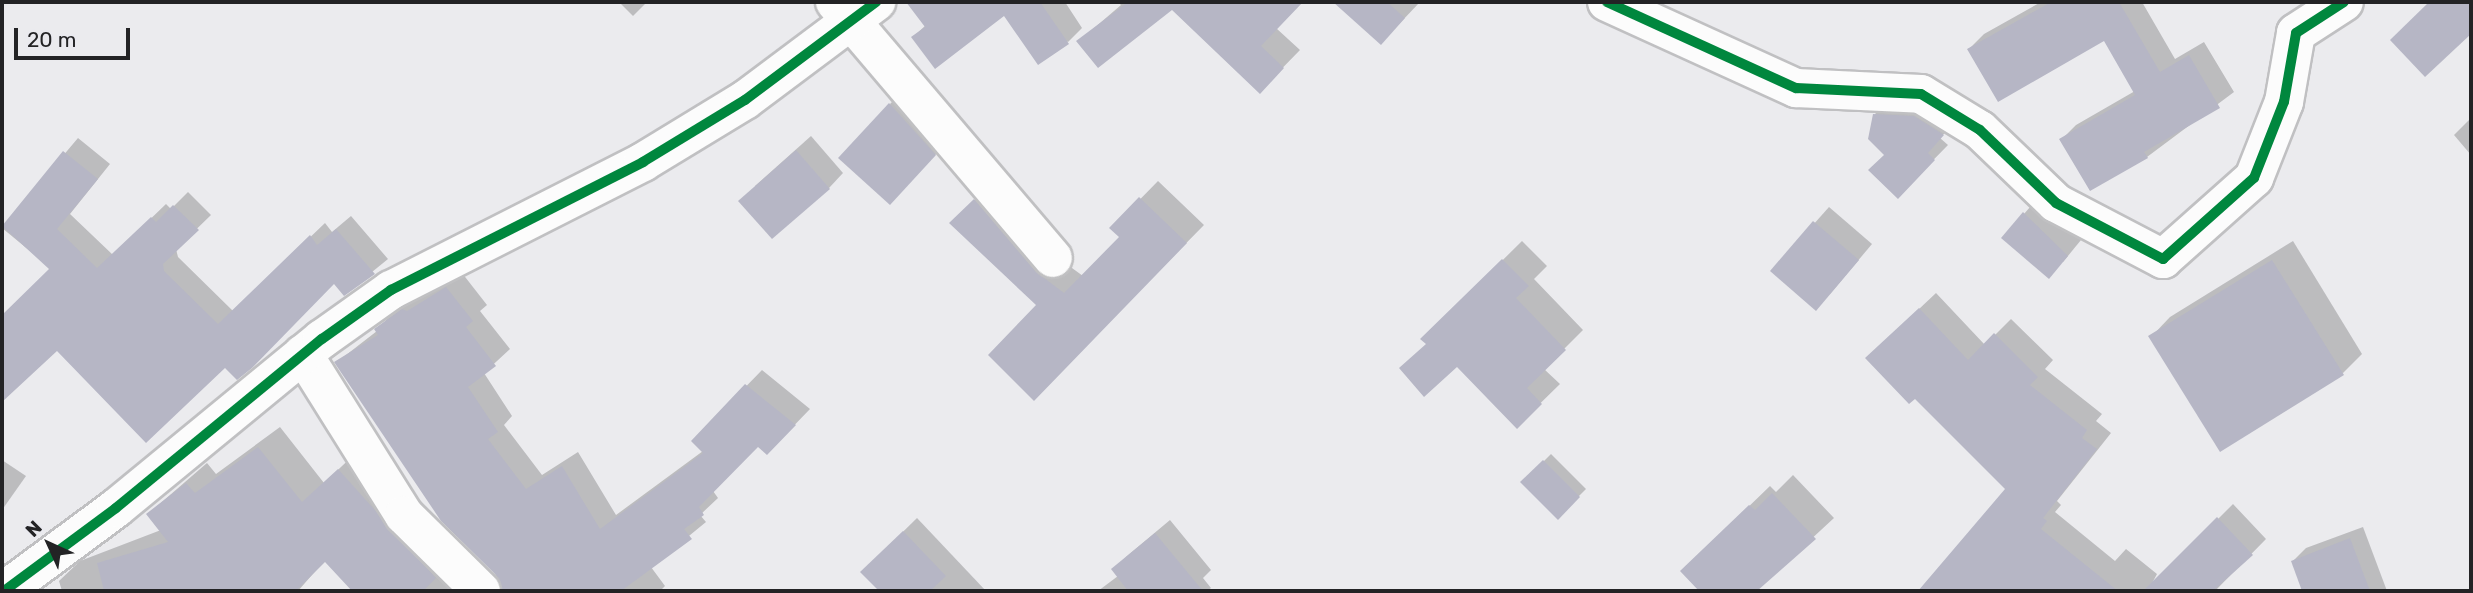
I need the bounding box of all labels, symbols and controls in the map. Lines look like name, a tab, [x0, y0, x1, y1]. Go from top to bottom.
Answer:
scale bar	[18, 14, 133, 58]
text: 20 m	[27, 27, 76, 52]
north arrow	[14, 509, 84, 579]
text: N	[21, 516, 47, 542]

